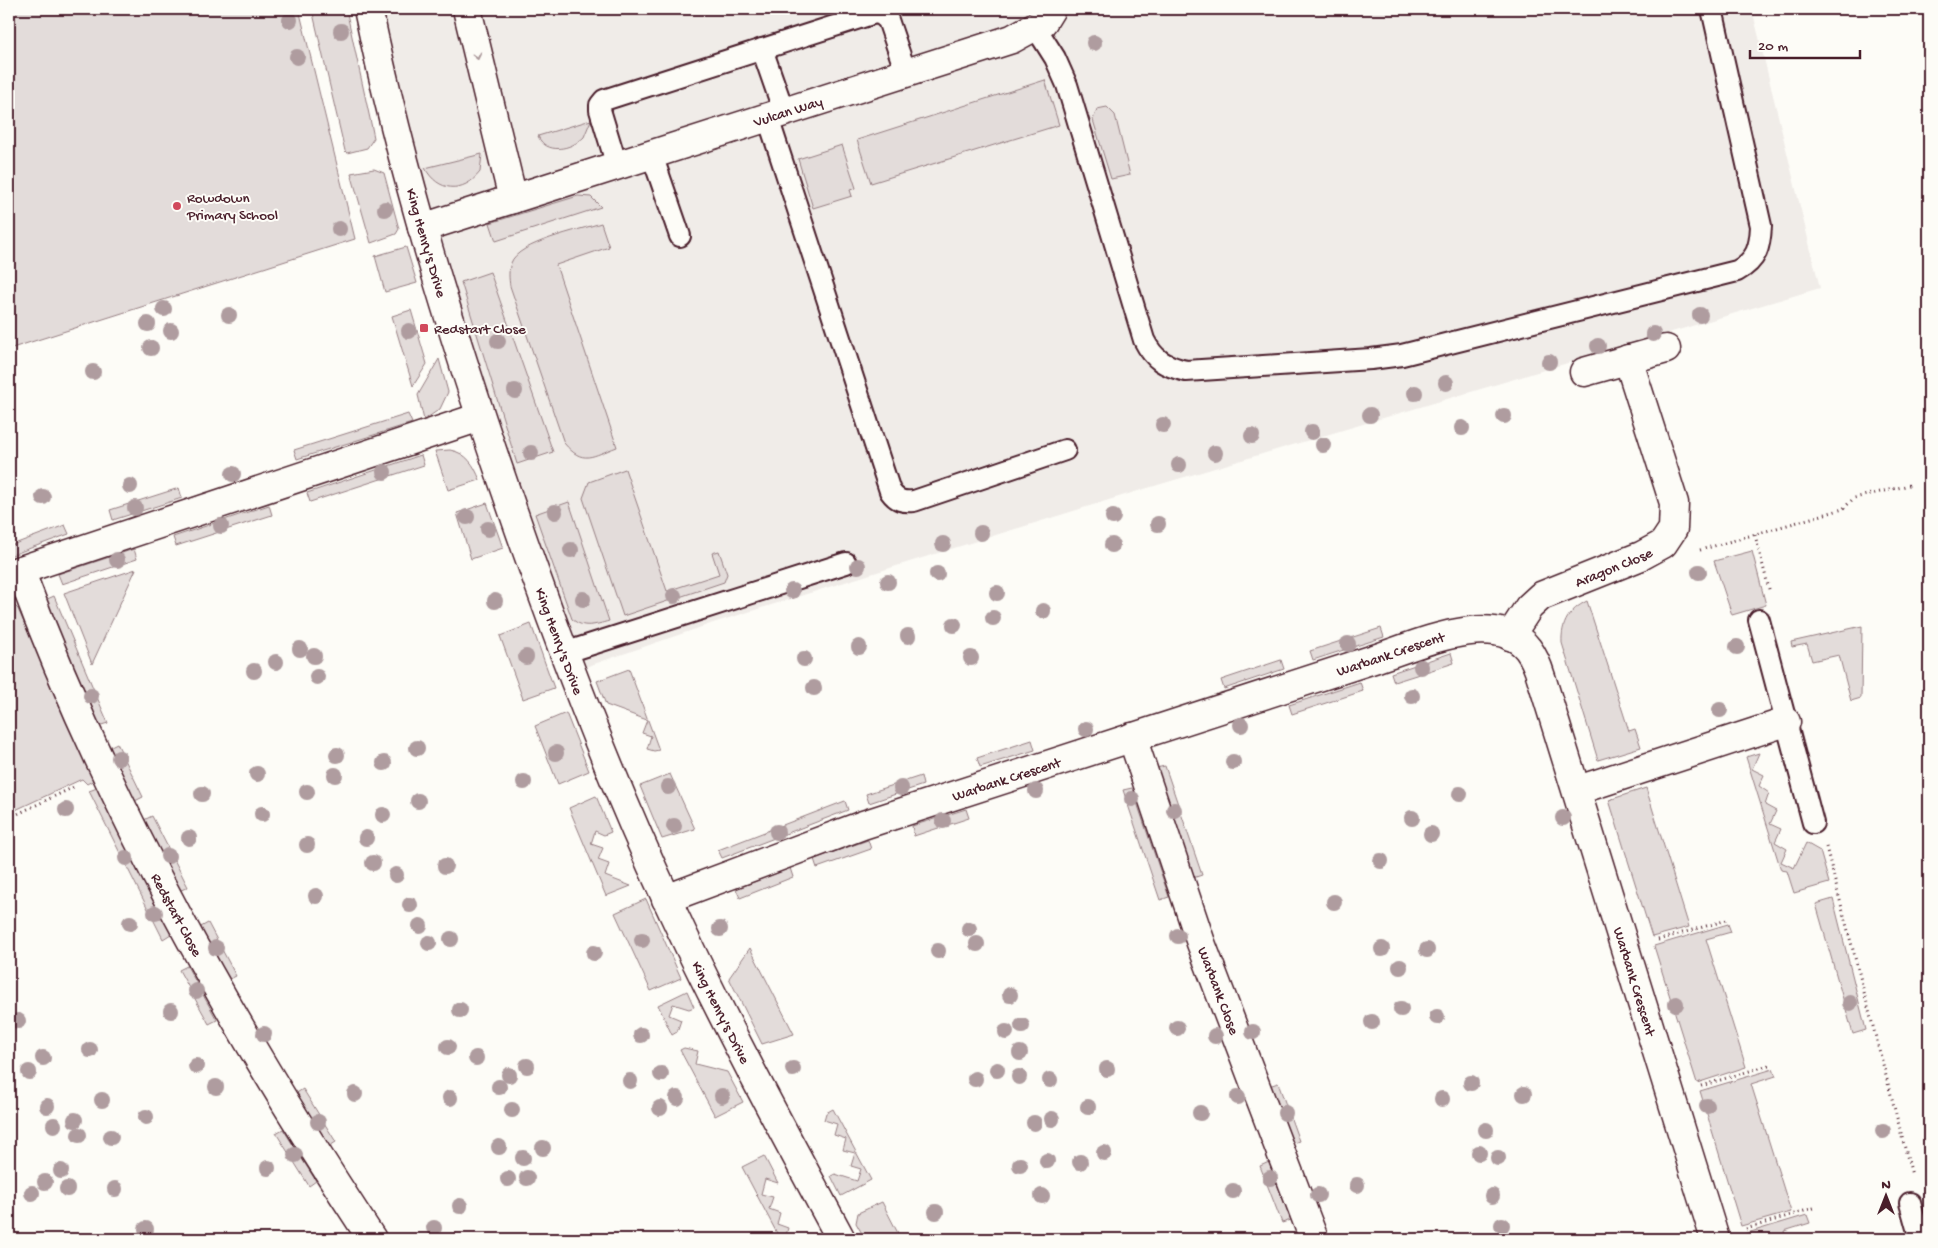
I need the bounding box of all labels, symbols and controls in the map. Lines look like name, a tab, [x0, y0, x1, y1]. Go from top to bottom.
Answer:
scale bar	[1750, 28, 1860, 60]
text: 20 m	[1758, 38, 1788, 56]
one-way arrow	[471, 52, 482, 61]
street label: Vulcan Way	[751, 93, 826, 133]
street label: King Henry's Drive	[401, 187, 449, 300]
place label: Rowdown Primary School	[186, 190, 278, 225]
marker: Rowdown Primary School	[171, 200, 183, 212]
place label: Redstart Close	[434, 321, 526, 339]
marker: Redstart Close	[418, 322, 430, 334]
street label: Aragon Close	[1573, 544, 1656, 592]
street label: King Henry's Drive	[530, 586, 586, 698]
street label: Warbank Crescent	[1335, 629, 1449, 682]
street label: Warbank Crescent	[950, 754, 1065, 806]
street label: Redstart Close	[146, 871, 205, 960]
street label: Warbank Crescent	[1608, 925, 1659, 1040]
street label: Warbank Close	[1192, 945, 1242, 1038]
street label: King Henry's Drive	[686, 959, 753, 1068]
north arrow	[1860, 1170, 1910, 1220]
text: N	[1881, 1177, 1891, 1194]

